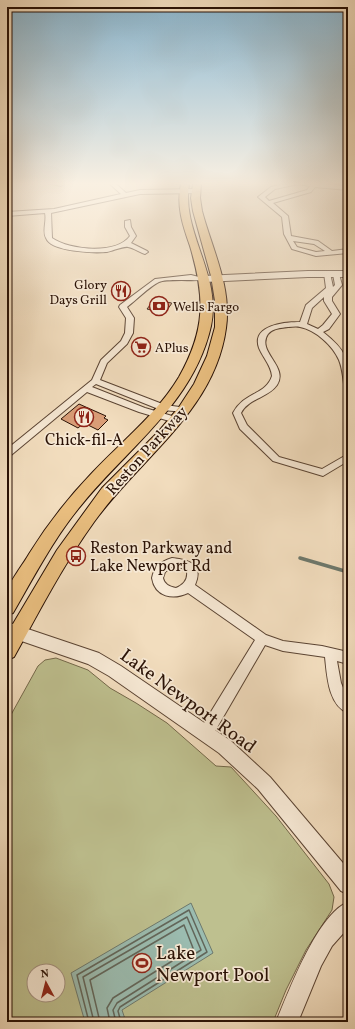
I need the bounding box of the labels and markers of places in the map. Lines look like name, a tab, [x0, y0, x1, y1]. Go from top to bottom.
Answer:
place label: Glory Days Grill	[50, 277, 107, 310]
restaurant icon: Glory Days Grill	[110, 280, 132, 302]
bank icon: Wells Fargo	[148, 295, 170, 317]
place label: Wells Fargo	[173, 299, 239, 317]
supermarket icon: APlus	[130, 336, 152, 358]
place label: APlus	[155, 340, 189, 358]
restaurant icon: Chick-fil-A	[73, 406, 95, 428]
place label: Chick-fil-A	[45, 430, 123, 452]
place label: Reston Parkway and Lake Newport Rd	[90, 538, 232, 578]
bus stop icon: Reston Parkway and Lake Newport Rd	[65, 545, 87, 567]
place label: Lake Newport Pool	[156, 941, 270, 989]
sports icon: Lake Newport Pool	[131, 952, 153, 974]

